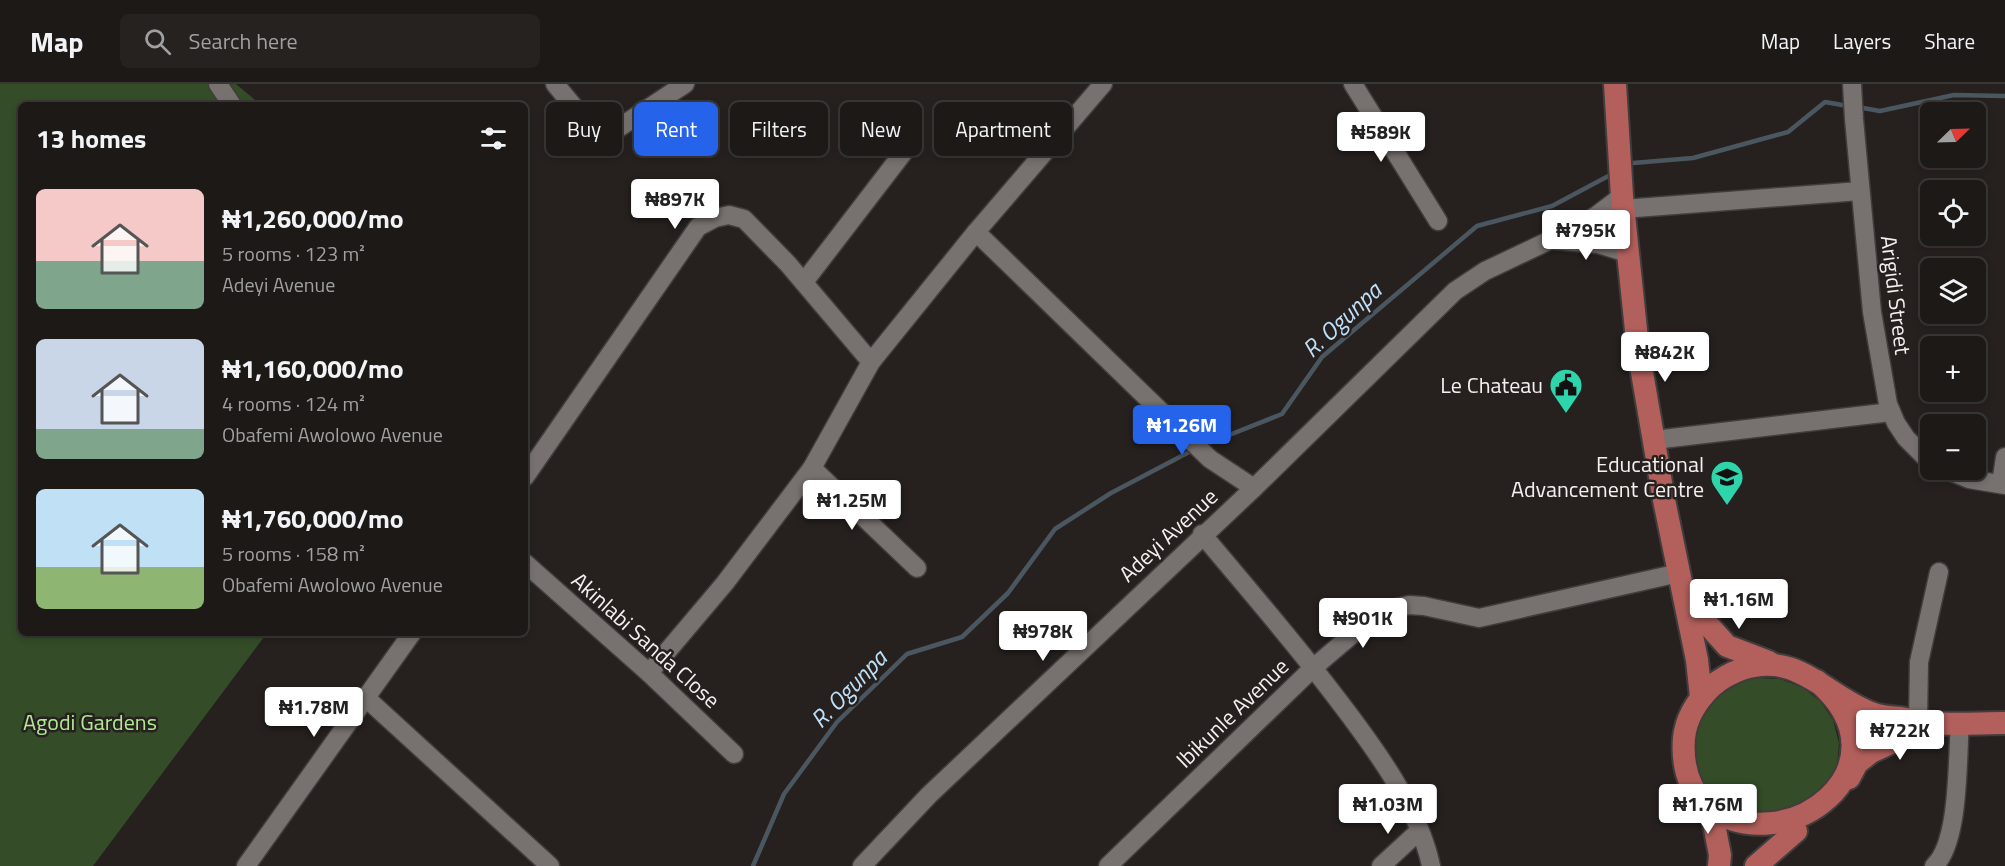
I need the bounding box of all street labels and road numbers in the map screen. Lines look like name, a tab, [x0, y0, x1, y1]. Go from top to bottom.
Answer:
street label: Arigidi Street	[1872, 234, 1920, 357]
street label: Adeyi Avenue	[1111, 480, 1225, 590]
street label: Akinlabi Sanda Close	[564, 564, 728, 716]
street label: Ibikunle Avenue	[1168, 650, 1296, 776]

